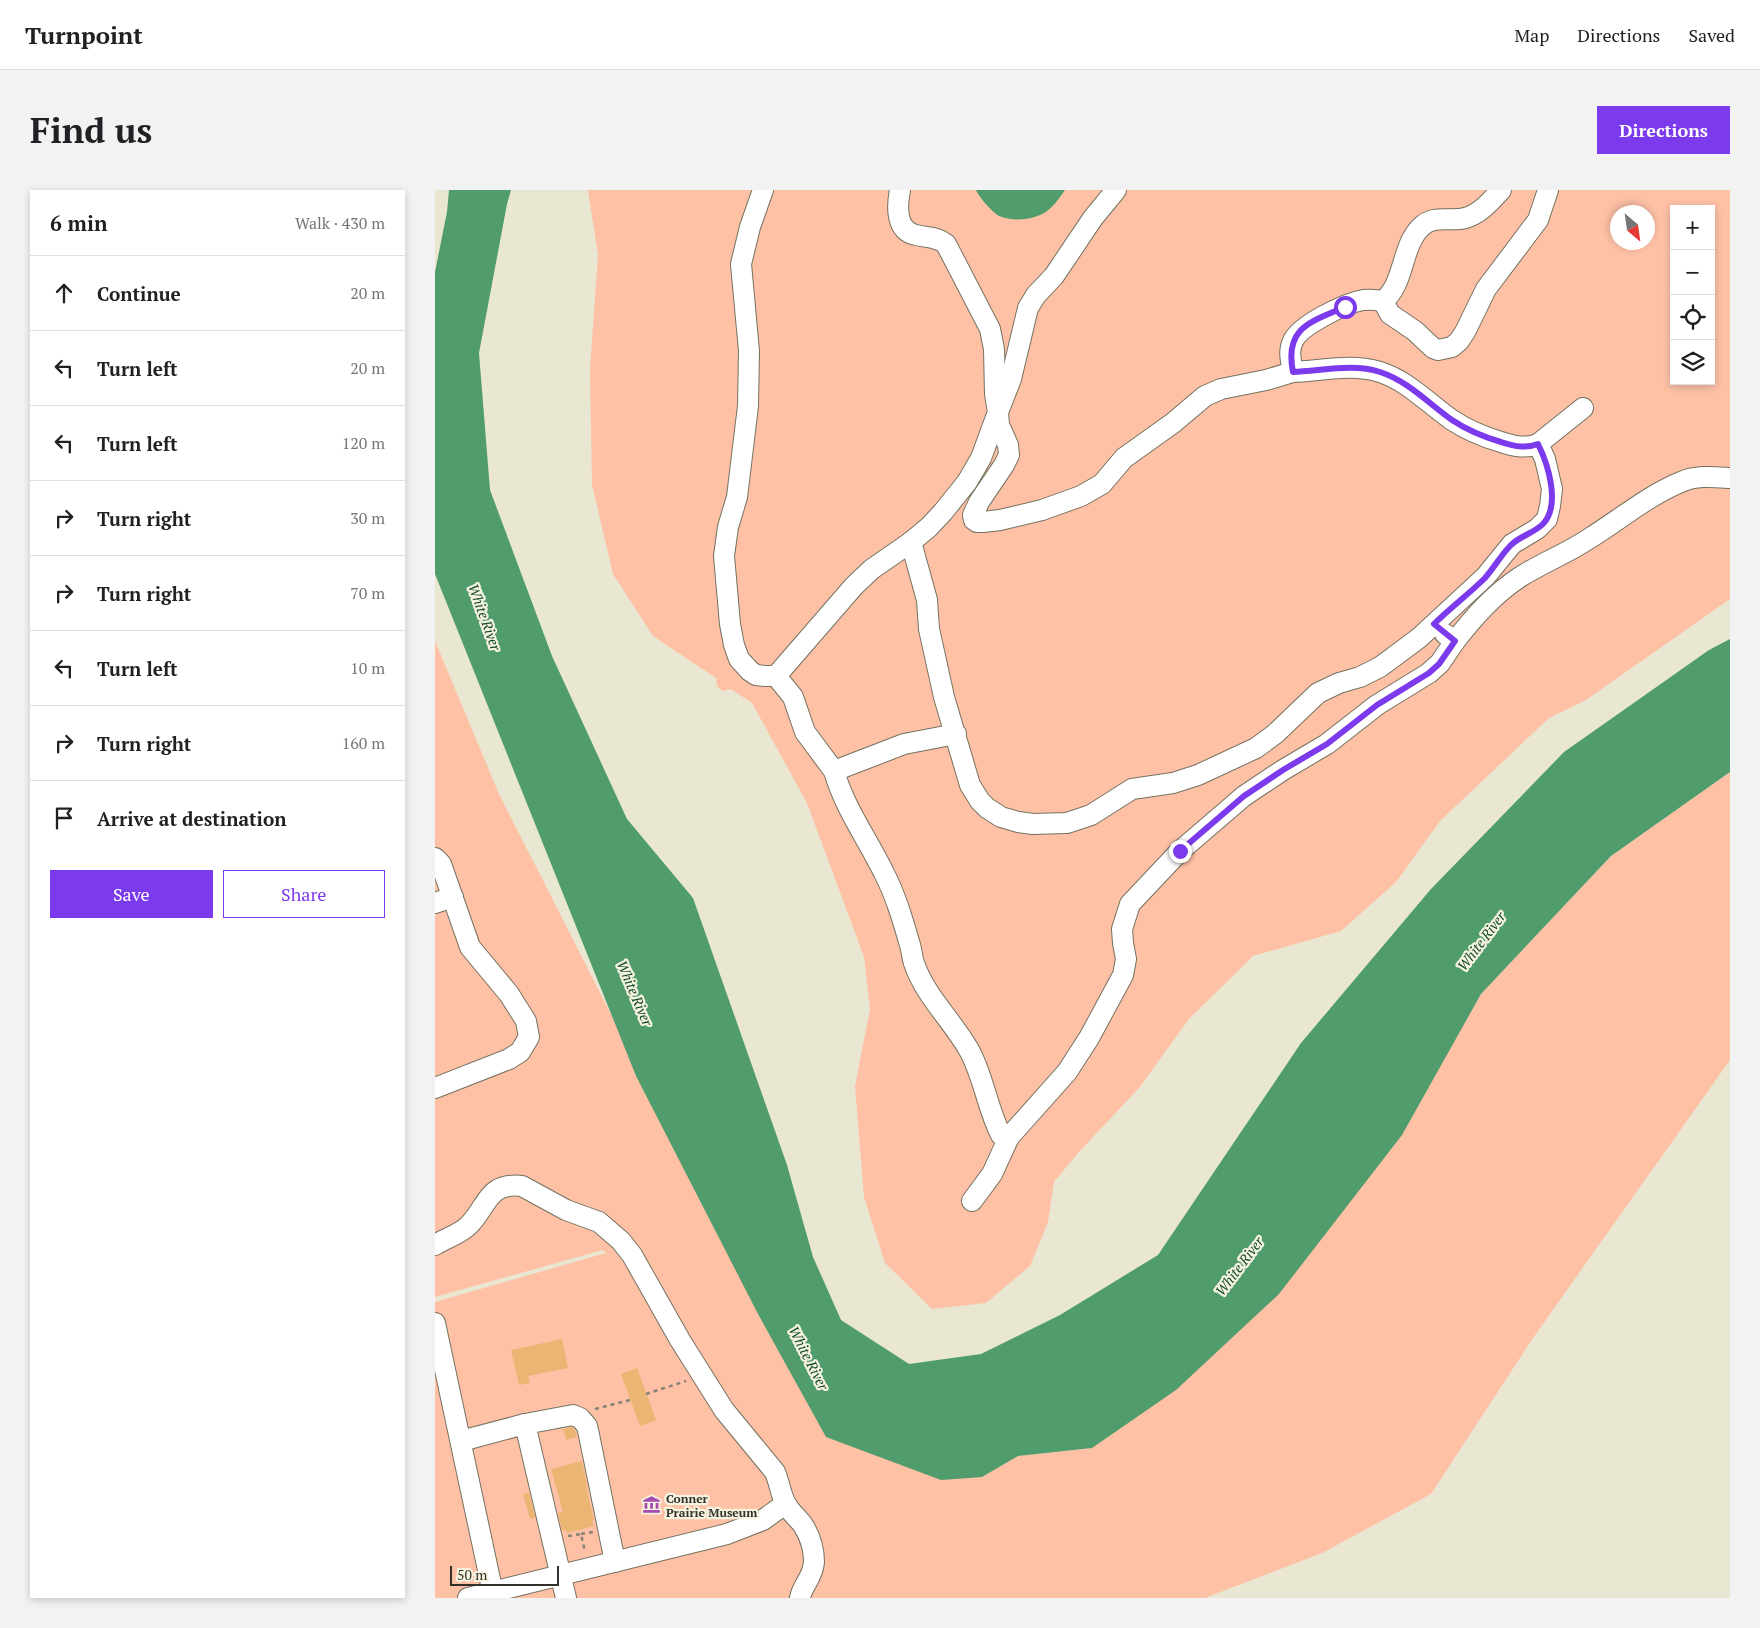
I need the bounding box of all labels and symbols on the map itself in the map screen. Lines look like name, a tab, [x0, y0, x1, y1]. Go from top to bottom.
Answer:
north arrow	[1610, 205, 1655, 250]
route start	[1334, 296, 1357, 319]
water label: White River	[464, 581, 506, 653]
route end	[1169, 840, 1192, 863]
water label: White River	[1453, 907, 1510, 974]
water label: White River	[613, 957, 658, 1029]
water label: White River	[1211, 1232, 1268, 1299]
water label: White River	[785, 1323, 833, 1394]
place label: Conner Prairie Museum	[666, 1491, 757, 1520]
museum icon: Conner Prairie Museum	[642, 1495, 662, 1515]
scale bar	[450, 1563, 559, 1586]

